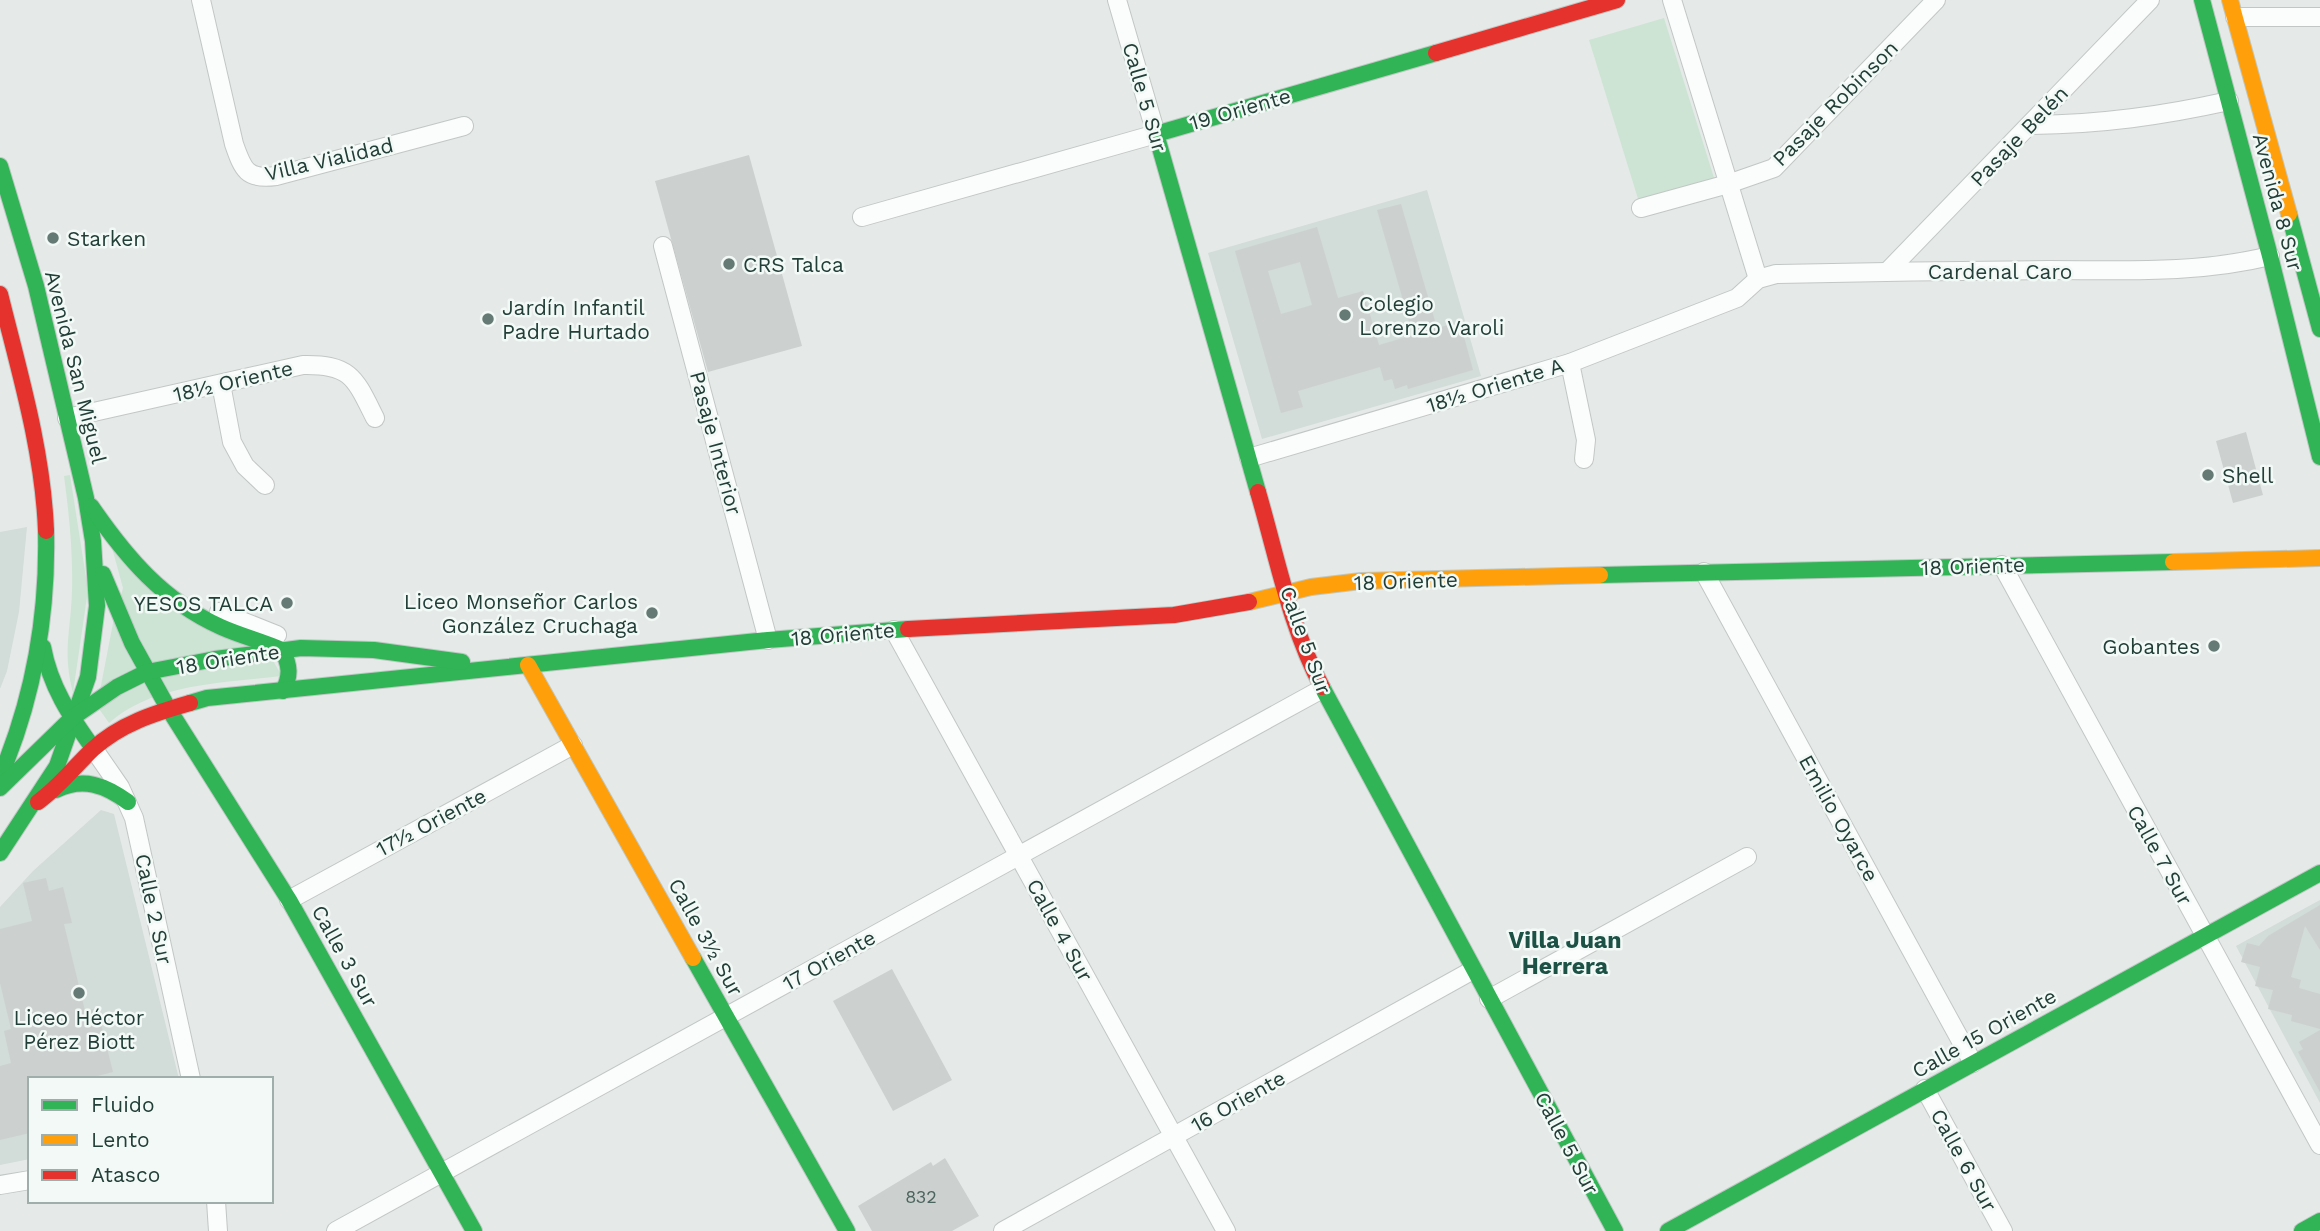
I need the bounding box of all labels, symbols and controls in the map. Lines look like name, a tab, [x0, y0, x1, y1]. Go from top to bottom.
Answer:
street label: Pasaje Robinson	[1767, 35, 1903, 171]
street label: Calle 5 Sur	[1117, 39, 1173, 155]
street label: Pasaje Belén	[1965, 81, 2073, 191]
street label: 19 Oriente	[1187, 83, 1293, 135]
street label: Avenida 8 Sur	[2248, 130, 2308, 274]
street label: Villa Vialidad	[262, 132, 396, 186]
place label: Starken	[67, 226, 146, 251]
marker: Starken	[45, 230, 61, 246]
place label: CRS Talca	[743, 252, 844, 277]
marker: CRS Talca	[721, 256, 737, 272]
street label: Cardenal Caro	[1928, 259, 2072, 284]
street label: Avenida San Miguel	[40, 268, 112, 467]
place label: Colegio Lorenzo Varoli	[1359, 291, 1504, 340]
place label: Jardín Infantil Padre Hurtado	[502, 295, 650, 344]
marker: Colegio Lorenzo Varoli	[1337, 307, 1353, 323]
marker: Jardín Infantil Padre Hurtado	[480, 311, 496, 327]
street label: 18½ Oriente A	[1423, 352, 1567, 418]
street label: 18½ Oriente	[171, 355, 295, 407]
street label: Pasaje Interior	[685, 368, 747, 518]
place label: Shell	[2222, 463, 2274, 488]
marker: Shell	[2200, 467, 2216, 483]
street label: 18 Oriente	[1921, 552, 2025, 580]
street label: 18 Oriente	[1354, 567, 1458, 595]
street label: Calle 5 Sur	[1275, 583, 1337, 698]
place label: Liceo Monseñor Carlos González Cruchaga	[404, 589, 638, 638]
place label: YESOS TALCA	[134, 591, 273, 616]
marker: YESOS TALCA	[279, 595, 295, 611]
marker: Liceo Monseñor Carlos González Cruchaga	[644, 605, 660, 621]
street label: 18 Oriente	[790, 617, 896, 651]
place label: Gobantes	[2102, 634, 2200, 659]
marker: Gobantes	[2206, 638, 2222, 654]
street label: 18 Oriente	[175, 639, 281, 679]
street label: Emilio Oyarce	[1794, 750, 1884, 886]
street label: 17½ Oriente	[372, 783, 490, 861]
street label: Calle 7 Sur	[2122, 800, 2198, 910]
street label: Calle 2 Sur	[130, 851, 178, 967]
street label: Calle 3½ Sur	[663, 874, 749, 1001]
street label: Calle 4 Sur	[1022, 874, 1099, 986]
street label: Calle 3 Sur	[307, 901, 383, 1012]
street label: 17 Oriente	[778, 924, 880, 996]
district label: Villa Juan Herrera	[1509, 927, 1621, 980]
street label: Calle 15 Oriente	[1907, 983, 2061, 1083]
marker: Liceo Héctor Pérez Biott	[71, 985, 87, 1001]
place label: Liceo Héctor Pérez Biott	[14, 1005, 145, 1054]
street label: 16 Oriente	[1187, 1065, 1289, 1137]
legend	[28, 1077, 273, 1203]
street label: Calle 5 Sur	[1530, 1087, 1605, 1199]
text: Fluido	[91, 1092, 155, 1117]
street label: Calle 6 Sur	[1926, 1104, 2003, 1216]
text: Lento	[91, 1127, 150, 1152]
text: Atasco	[91, 1162, 160, 1187]
house number: 832	[905, 1186, 937, 1207]

